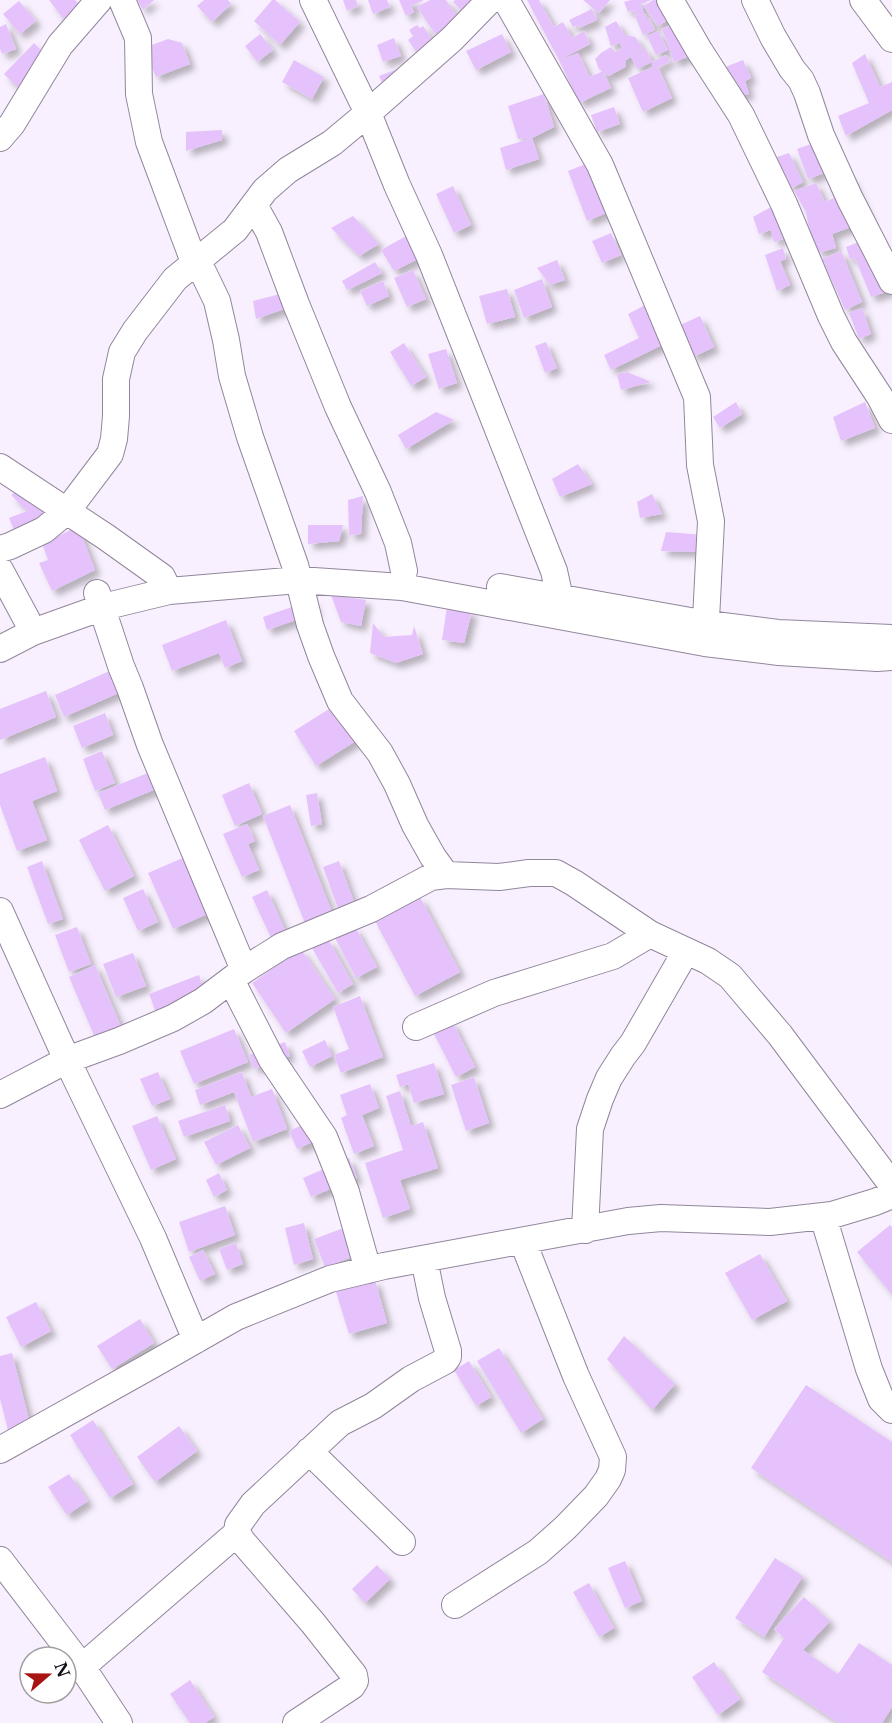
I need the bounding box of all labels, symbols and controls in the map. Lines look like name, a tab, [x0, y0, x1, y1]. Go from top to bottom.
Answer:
north arrow	[18, 1645, 78, 1705]
text: N	[50, 1659, 74, 1680]

